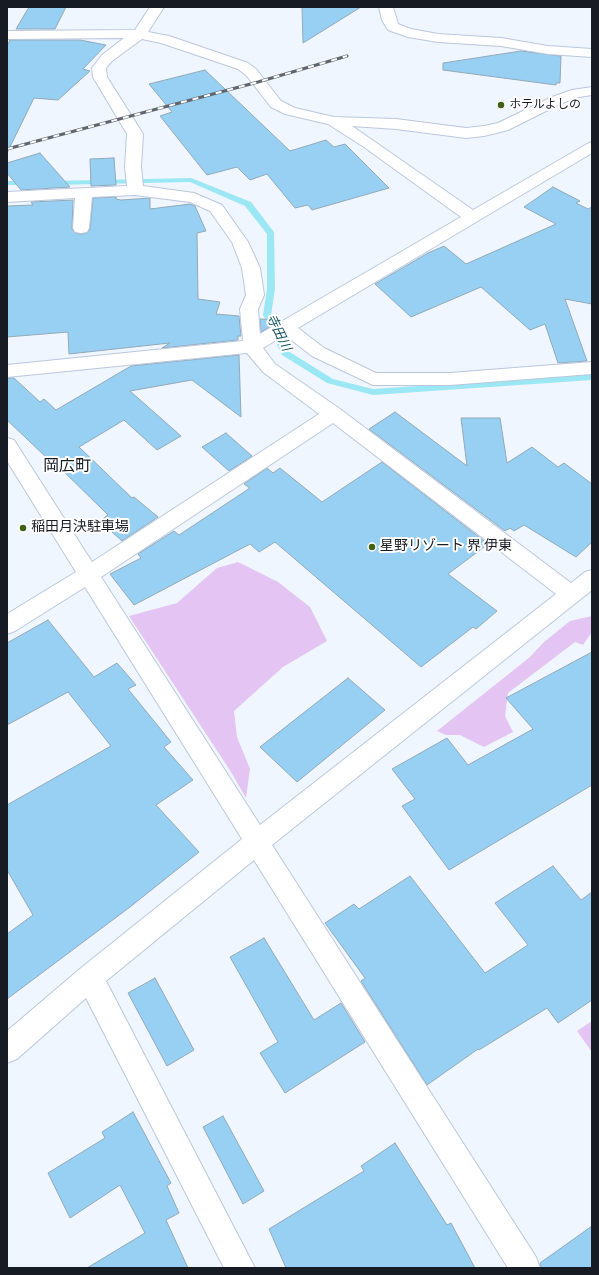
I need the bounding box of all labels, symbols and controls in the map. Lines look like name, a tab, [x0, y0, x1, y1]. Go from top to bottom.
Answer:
place label: ホテルよしの	[509, 98, 581, 112]
marker: ホテルよしの	[496, 100, 506, 110]
water label: 寺田川	[262, 312, 294, 354]
district label: 岡広町	[43, 457, 91, 477]
place label: 稲田月決駐車場	[31, 520, 129, 536]
marker: 稲田月決駐車場	[18, 523, 28, 533]
place label: 星野リゾート 界 伊東	[380, 539, 512, 555]
marker: 星野リゾート 界 伊東	[367, 542, 377, 552]

